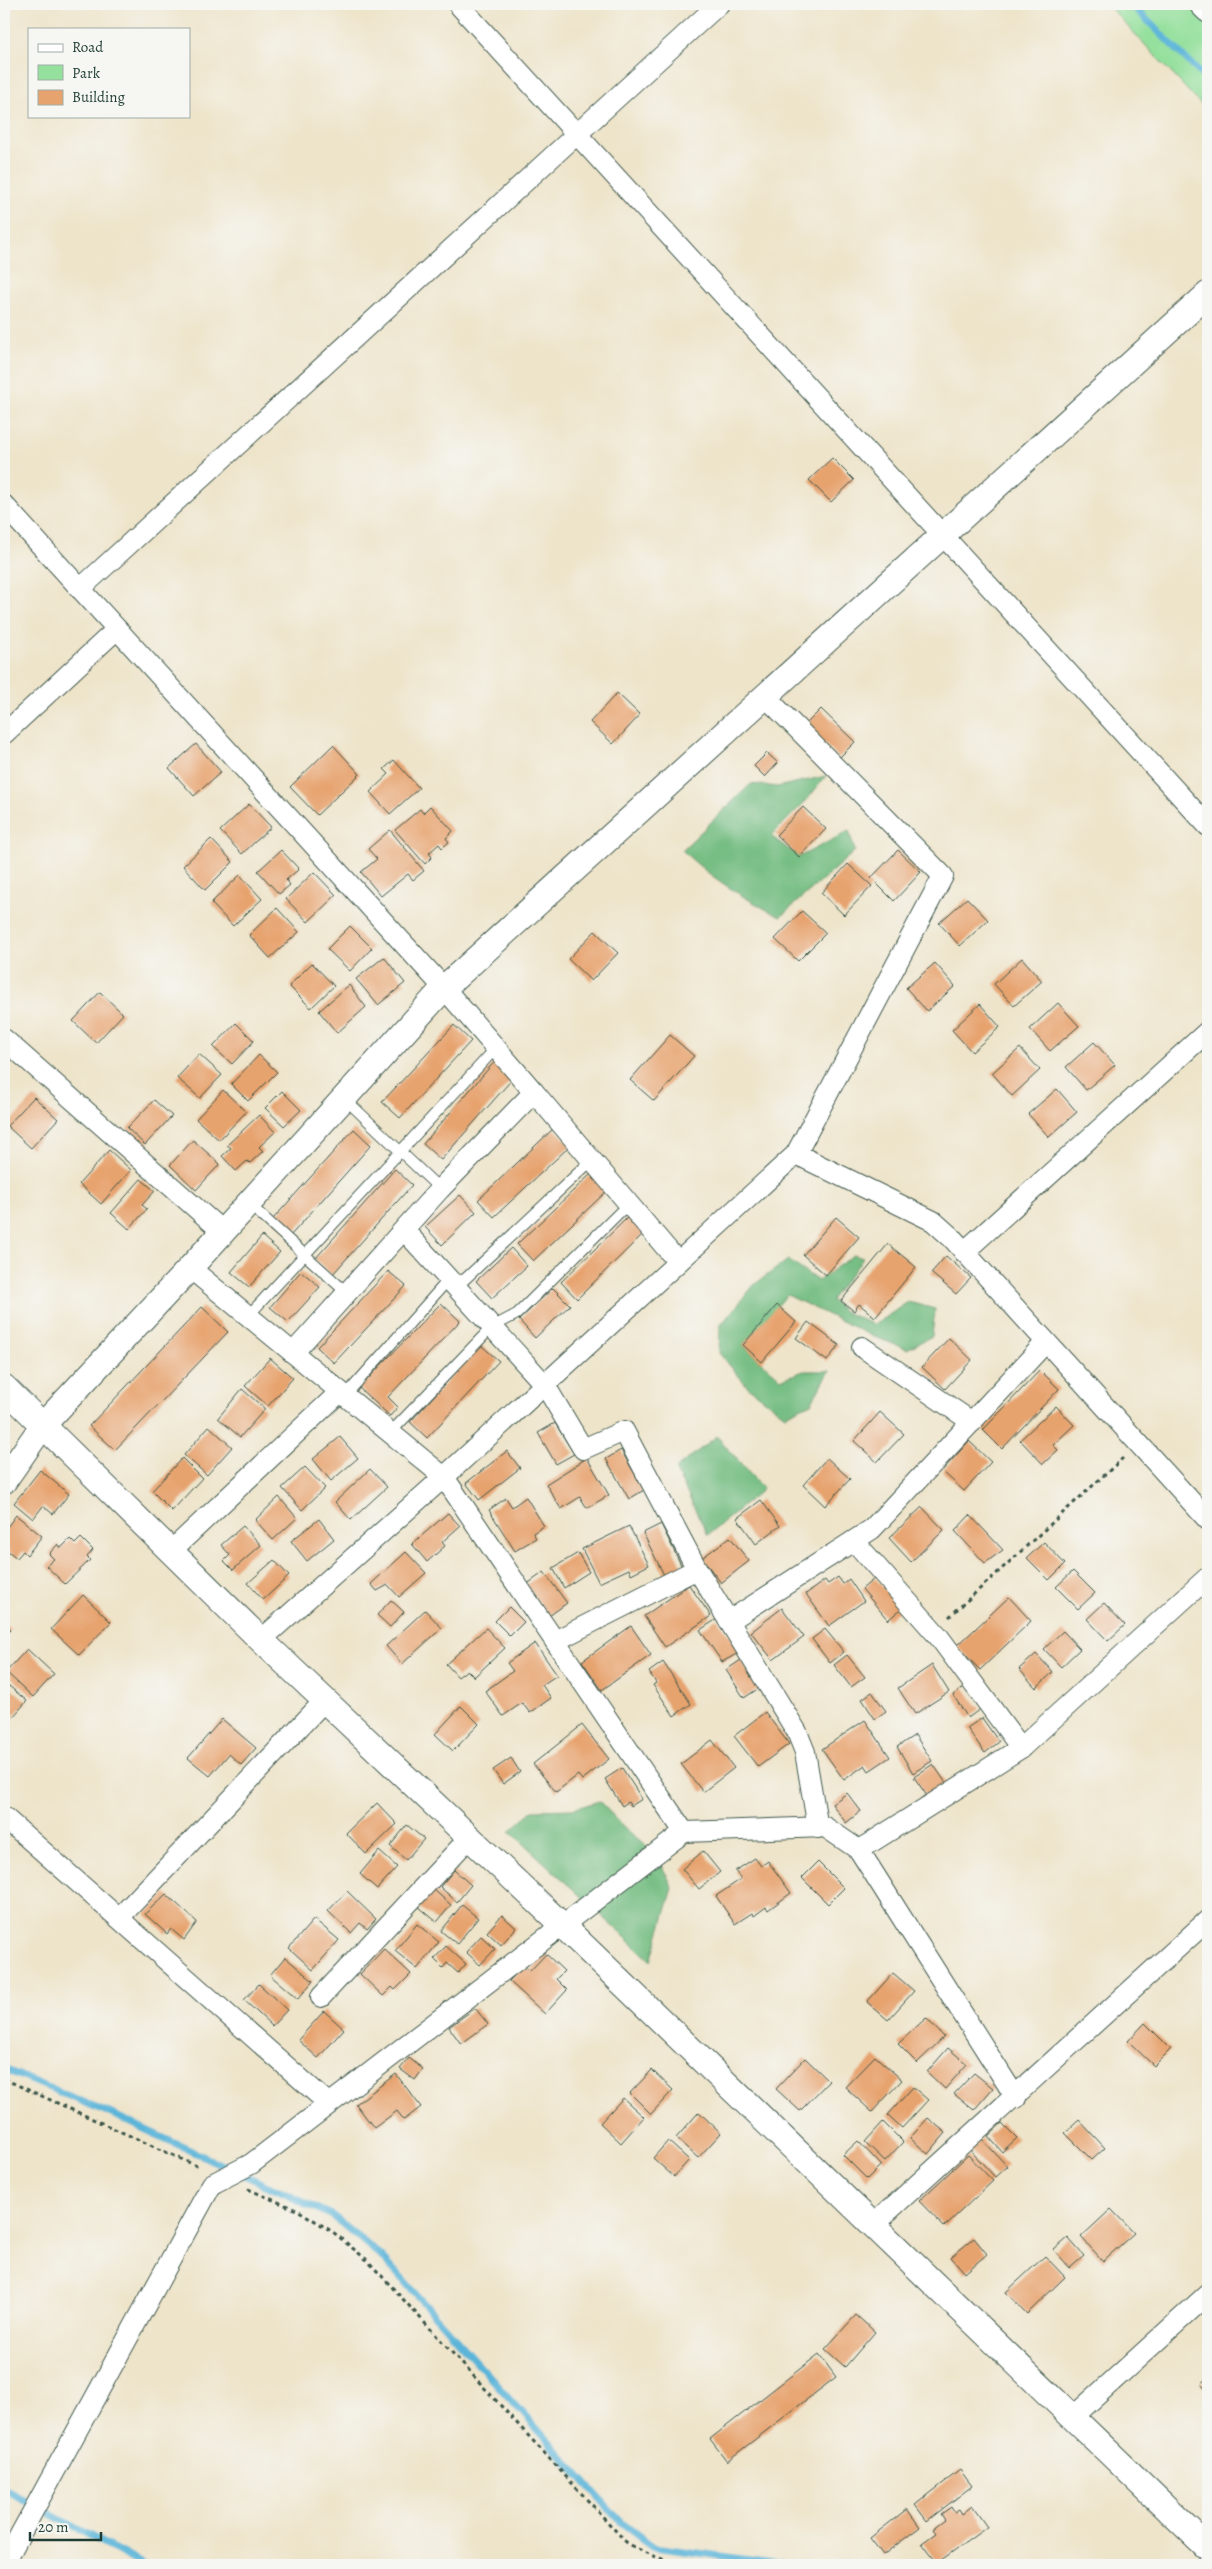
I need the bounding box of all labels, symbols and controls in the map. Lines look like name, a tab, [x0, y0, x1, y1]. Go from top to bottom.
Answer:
legend	[28, 28, 190, 118]
text: Road	[72, 37, 104, 57]
text: Park	[72, 63, 101, 83]
text: Building	[72, 87, 125, 107]
scale bar	[30, 2509, 101, 2541]
text: 20 m	[38, 2517, 69, 2537]

